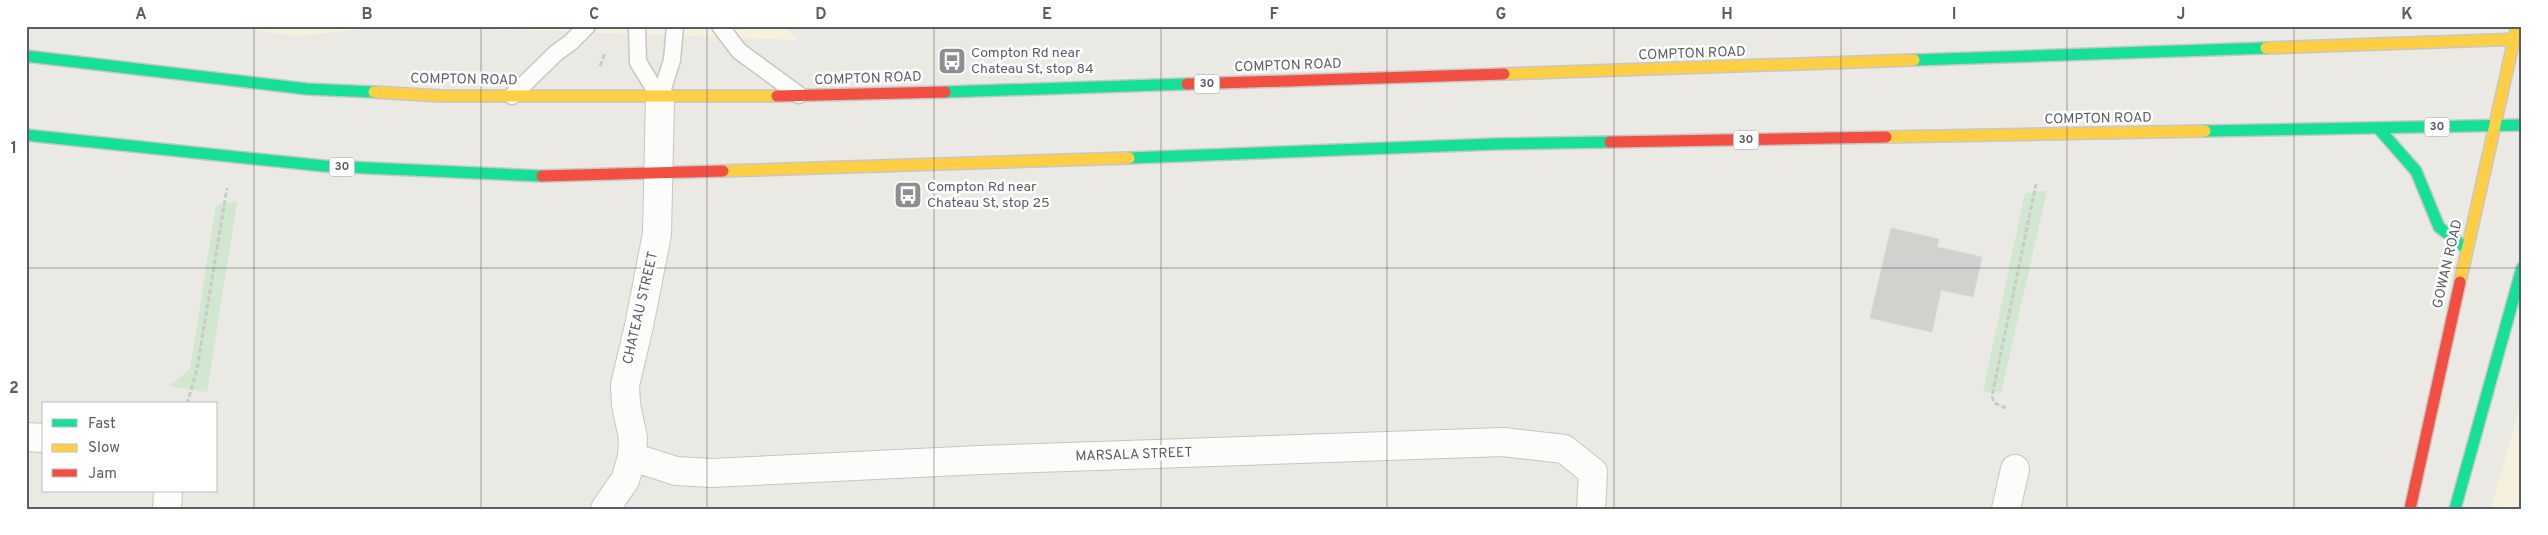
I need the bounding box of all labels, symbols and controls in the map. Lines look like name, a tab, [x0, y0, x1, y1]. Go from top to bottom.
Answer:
text: A	[135, 5, 147, 25]
text: B	[361, 5, 373, 25]
text: C	[589, 5, 599, 25]
text: D	[815, 5, 827, 25]
text: E	[1042, 5, 1052, 25]
text: F	[1269, 5, 1279, 25]
text: G	[1496, 5, 1506, 25]
text: H	[1721, 5, 1733, 25]
text: I	[1952, 5, 1956, 25]
text: J	[2177, 5, 2185, 25]
text: K	[2401, 5, 2413, 25]
street label: COMPTON ROAD	[1638, 44, 1746, 64]
place label: Compton Rd near Chateau St, stop 84	[971, 45, 1094, 78]
bus stop icon: Compton Rd near Chateau St, stop 84	[937, 46, 967, 76]
street label: COMPTON ROAD	[1234, 56, 1342, 76]
street label: COMPTON ROAD	[814, 69, 922, 89]
street label: COMPTON ROAD	[410, 71, 518, 89]
road number: 30	[1194, 74, 1220, 94]
street label: COMPTON ROAD	[2044, 110, 2152, 128]
road number: 30	[2424, 118, 2450, 136]
road number: 30	[1734, 130, 1758, 150]
text: 1	[11, 139, 17, 159]
road number: 30	[330, 158, 354, 176]
place label: Compton Rd near Chateau St, stop 25	[927, 179, 1050, 212]
bus stop icon: Compton Rd near Chateau St, stop 25	[893, 180, 923, 210]
street label: GOWAN ROAD	[2430, 218, 2466, 310]
street label: CHATEAU STREET	[620, 250, 662, 366]
text: 2	[9, 379, 19, 399]
legend	[42, 402, 218, 492]
text: Fast	[88, 415, 116, 434]
text: Slow	[88, 439, 120, 458]
street label: MARSALA STREET	[1075, 444, 1193, 466]
text: Jam	[88, 465, 117, 484]

